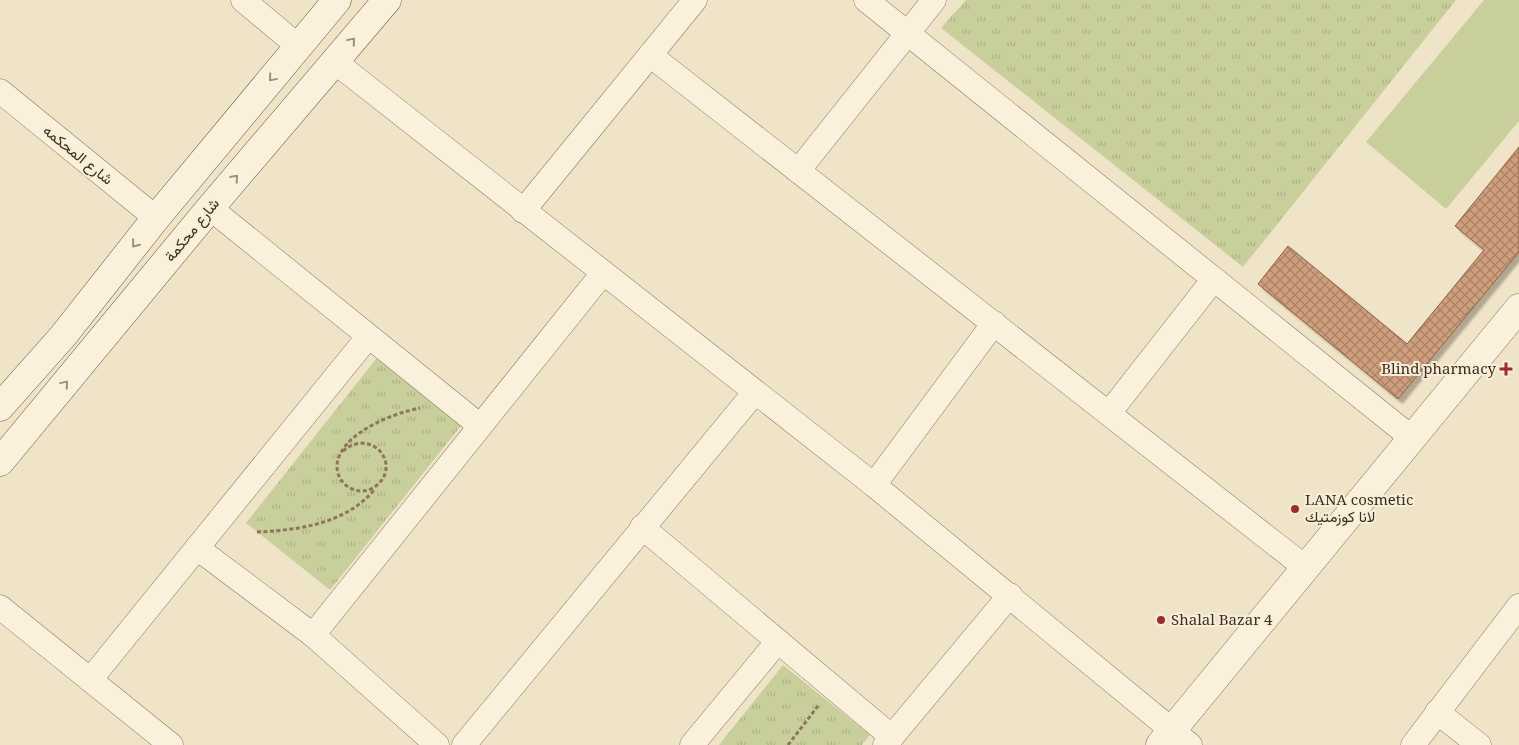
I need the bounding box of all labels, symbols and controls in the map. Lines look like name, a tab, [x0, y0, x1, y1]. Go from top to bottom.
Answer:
one-way arrow	[347, 38, 356, 47]
one-way arrow	[269, 72, 278, 81]
street label: شارع المحكمه	[38, 120, 118, 190]
one-way arrow	[230, 175, 238, 184]
street label: شارع محكمة	[159, 193, 225, 267]
one-way arrow	[133, 238, 141, 247]
place label: Blind pharmacy	[1381, 358, 1497, 378]
marker: Blind pharmacy	[1500, 363, 1512, 375]
one-way arrow	[59, 381, 68, 390]
place label: LANA cosmetic لانا کوزمتیك	[1305, 489, 1413, 526]
marker: LANA cosmetic لانا کوزمتیك	[1289, 503, 1301, 515]
place label: Shalal Bazar 4	[1171, 609, 1273, 629]
marker: Shalal Bazar 4	[1155, 614, 1167, 626]

